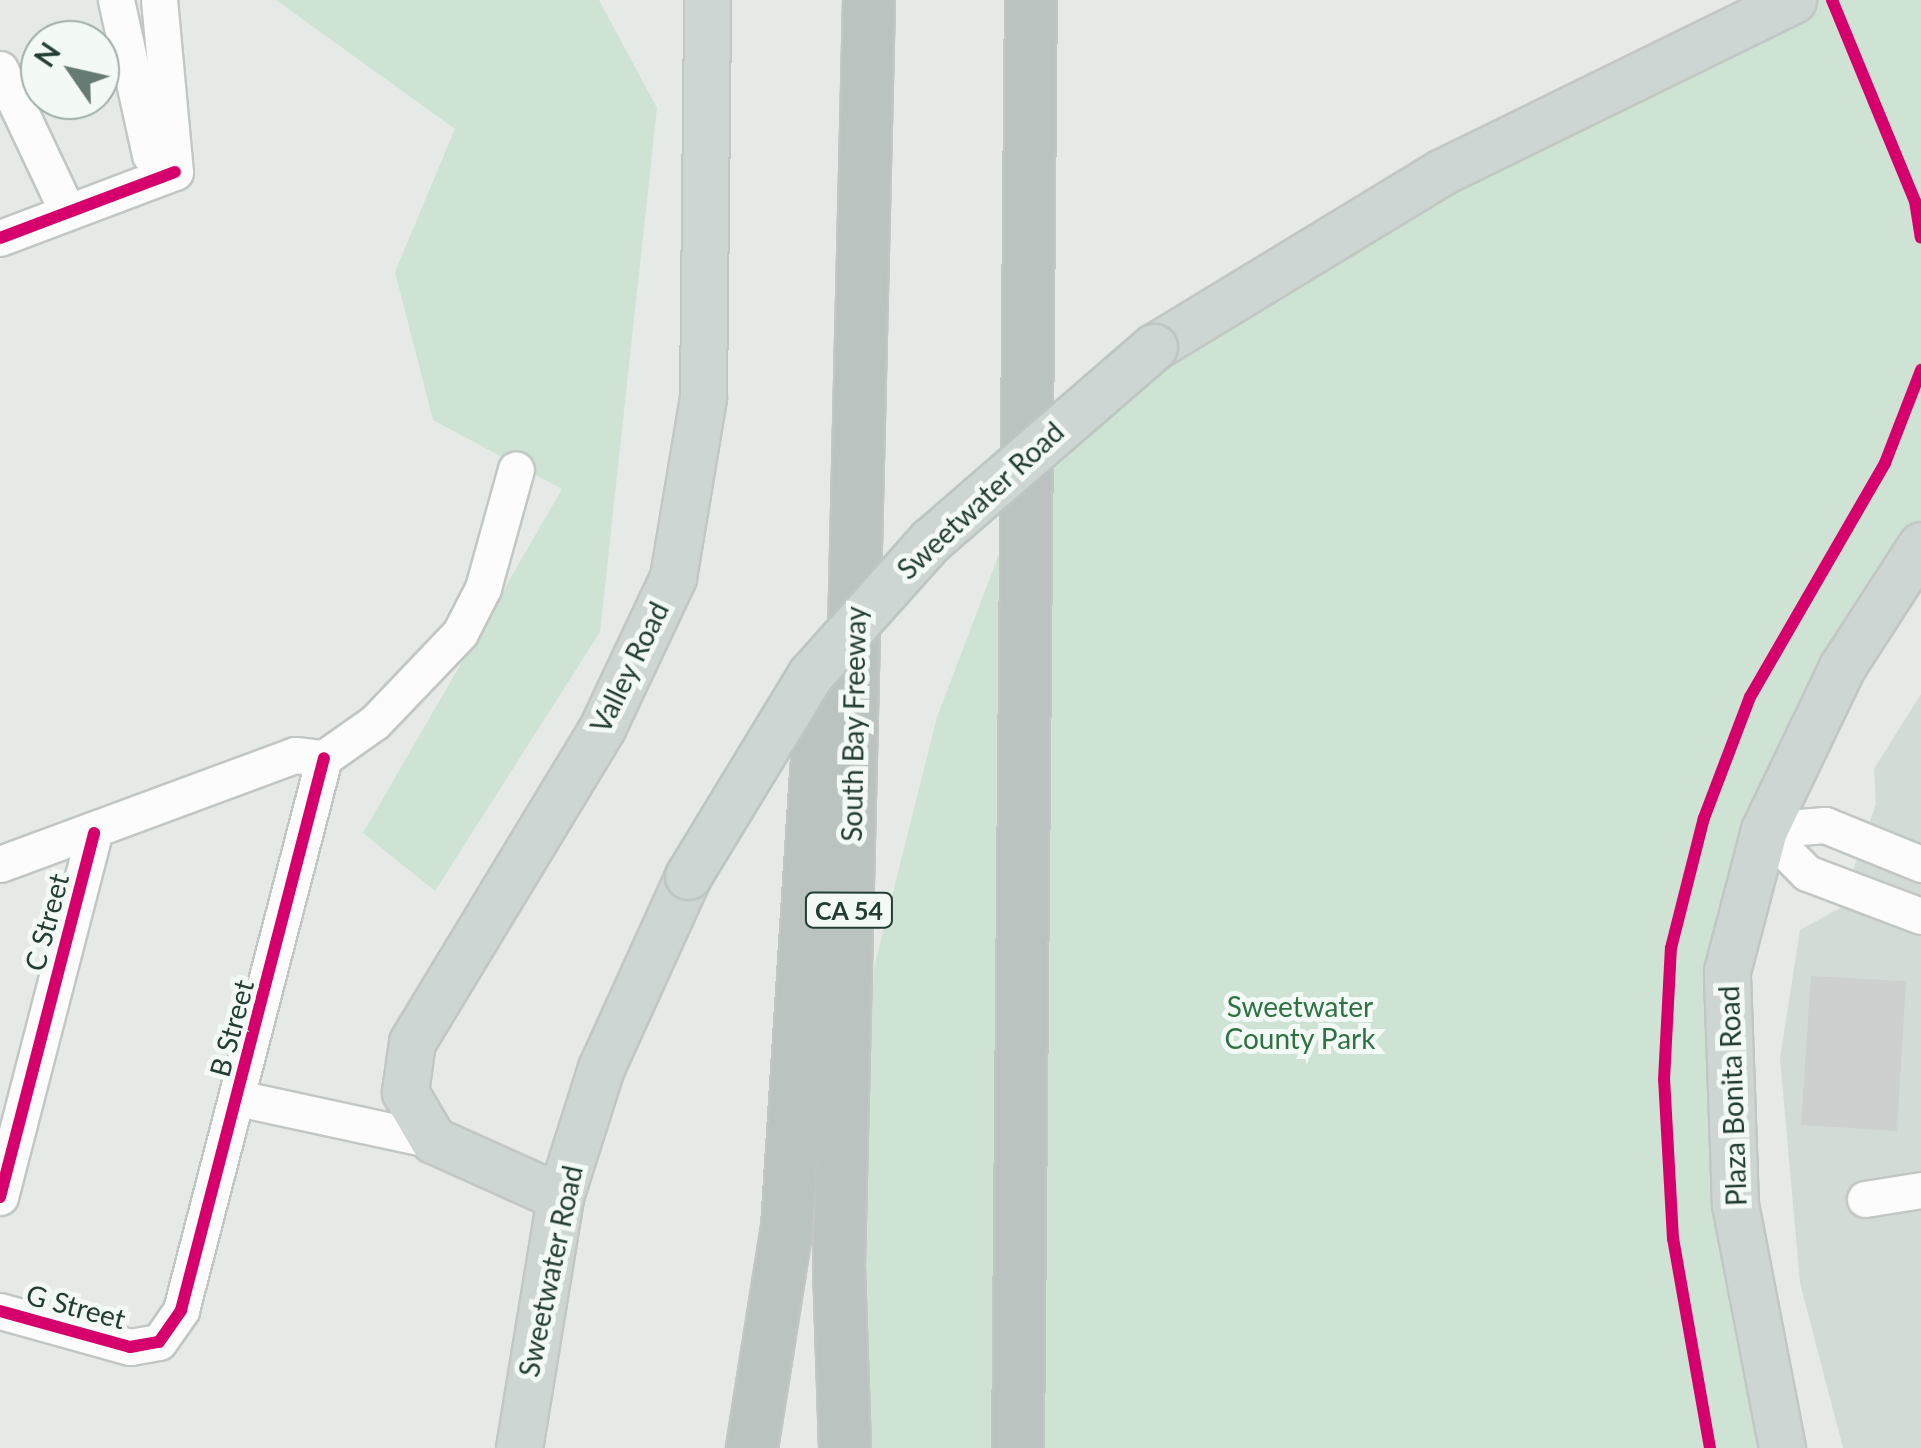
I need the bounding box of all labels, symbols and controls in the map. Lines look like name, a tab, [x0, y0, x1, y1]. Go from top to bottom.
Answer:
north arrow	[20, 20, 120, 120]
text: N	[27, 36, 67, 73]
street label: Sweetwater Road	[890, 414, 1070, 586]
street label: Valley Road	[583, 596, 675, 738]
street label: South Bay Freeway	[834, 606, 872, 842]
street label: C Street	[17, 870, 75, 974]
road number: CA 54	[804, 890, 894, 930]
street label: B Street	[202, 976, 260, 1080]
street label: Plaza Bonita Road	[1711, 985, 1753, 1207]
park label: Sweetwater County Park	[1224, 989, 1376, 1055]
street label: Sweetwater Road	[511, 1162, 589, 1380]
street label: G Street	[23, 1277, 129, 1335]

